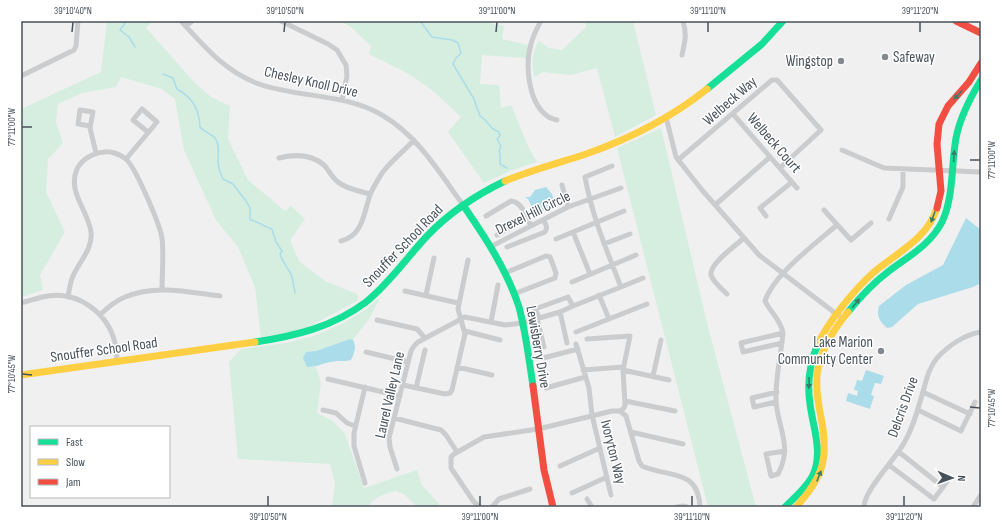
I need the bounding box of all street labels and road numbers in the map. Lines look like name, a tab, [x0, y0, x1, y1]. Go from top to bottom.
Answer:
street label: Chesley Knoll Drive	[262, 62, 360, 102]
street label: Welbeck Way	[699, 72, 761, 130]
street label: Welbeck Court	[743, 109, 806, 177]
street label: Drexel Hill Circle	[492, 187, 574, 239]
street label: Snouffer School Road	[359, 201, 447, 291]
street label: Lewisberry Drive	[521, 304, 555, 390]
street label: Snouffer School Road	[49, 333, 159, 367]
street label: Laurel Valley Lane	[371, 350, 409, 440]
street label: Delcris Drive	[883, 374, 923, 440]
street label: Ivoryton Way	[596, 418, 630, 486]

